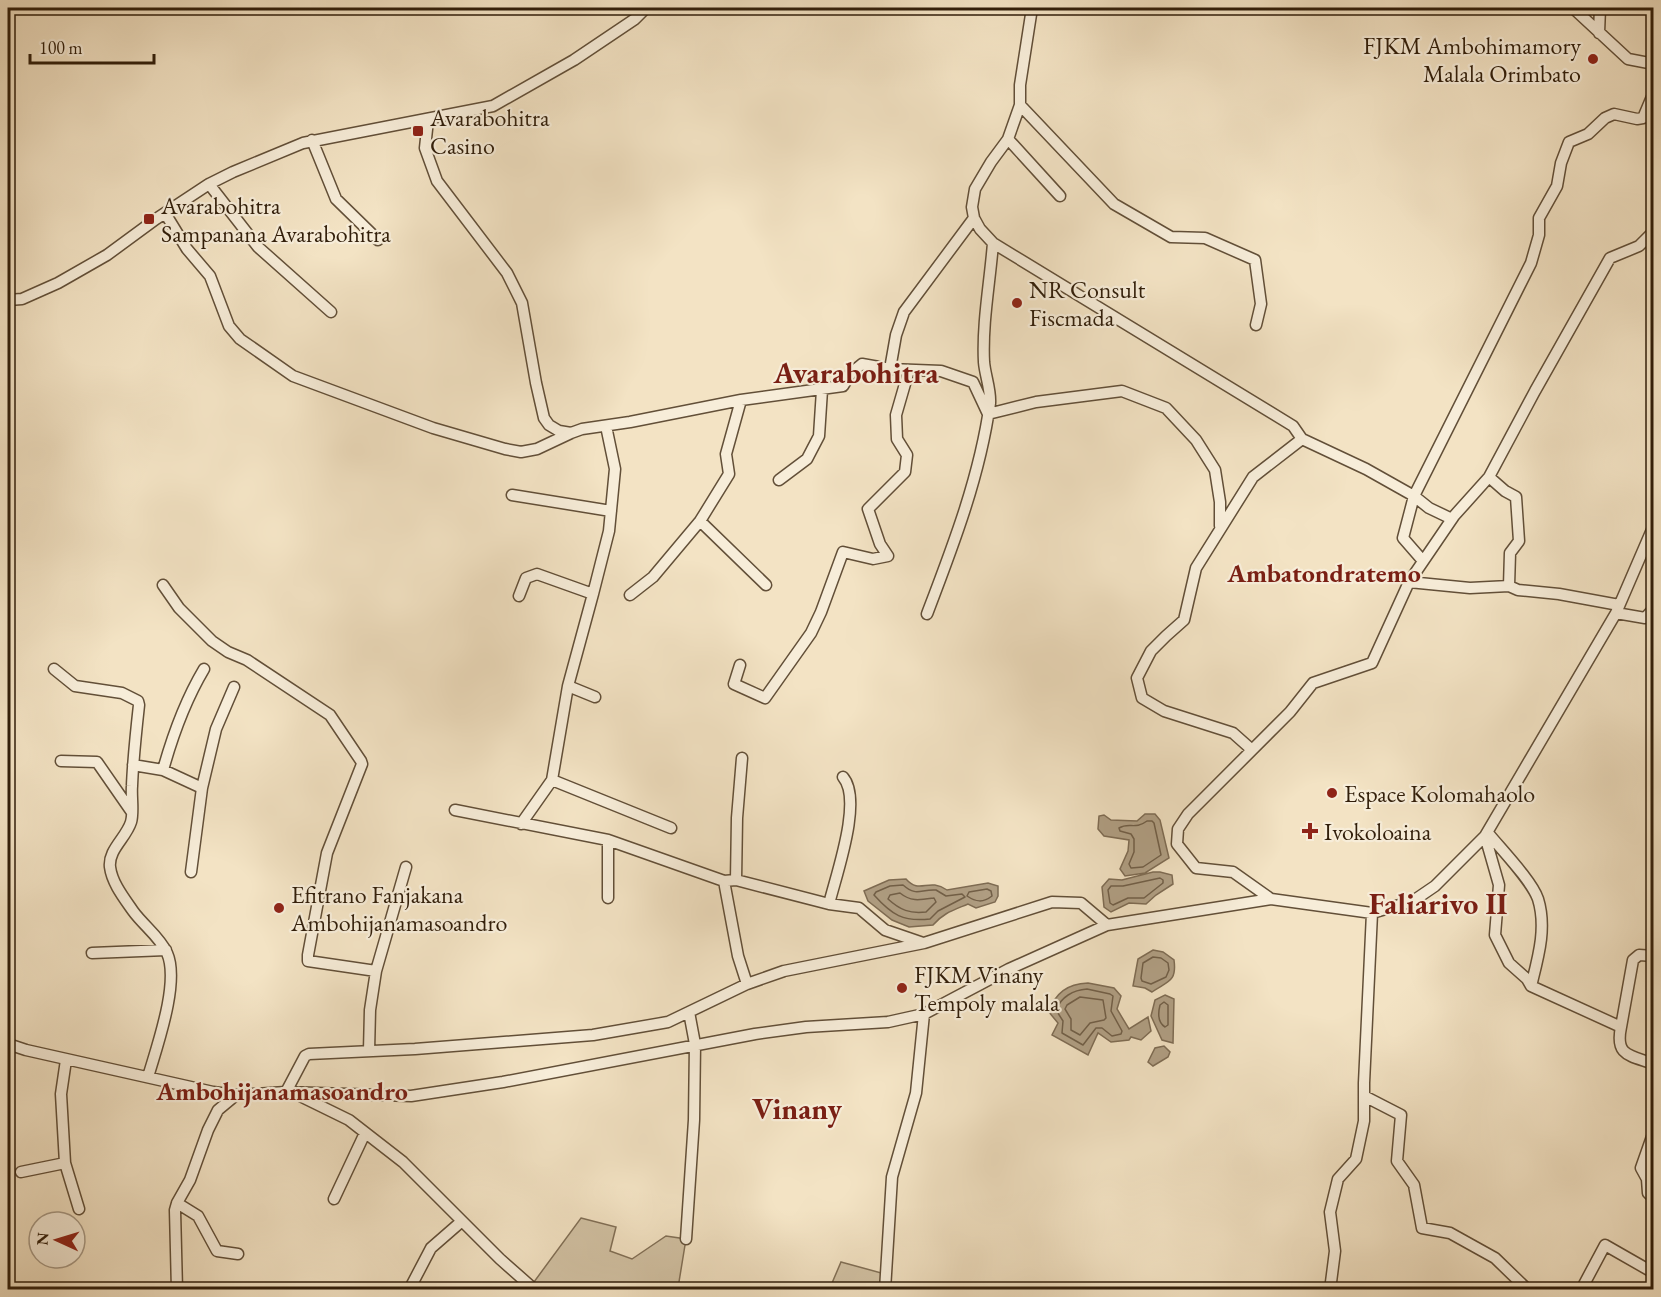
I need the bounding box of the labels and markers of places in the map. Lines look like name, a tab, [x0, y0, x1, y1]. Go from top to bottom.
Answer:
place label: FJKM Ambohimamory Malala Orimbato	[1363, 30, 1581, 89]
marker: FJKM Ambohimamory Malala Orimbato	[1586, 52, 1600, 66]
place label: Avarabohitra Casino	[429, 102, 550, 161]
marker: Avarabohitra Casino	[411, 124, 425, 138]
place label: Avarabohitra Sampanana Avarabohitra	[160, 190, 391, 249]
marker: Avarabohitra Sampanana Avarabohitra	[142, 212, 156, 226]
place label: NR Consult Fiscmada	[1029, 274, 1146, 333]
marker: NR Consult Fiscmada	[1010, 296, 1024, 310]
place label: Espace Kolomahaolo	[1344, 778, 1535, 809]
marker: Espace Kolomahaolo	[1325, 786, 1339, 800]
place label: Ivokoloaina	[1324, 816, 1432, 847]
marker: Ivokoloaina	[1301, 822, 1319, 840]
place label: Efitrano Fanjakana Ambohijanamasoandro	[290, 879, 507, 938]
marker: Efitrano Fanjakana Ambohijanamasoandro	[272, 901, 286, 915]
place label: FJKM Vinany Tempoly malala	[914, 959, 1060, 1018]
marker: FJKM Vinany Tempoly malala	[895, 981, 909, 995]

